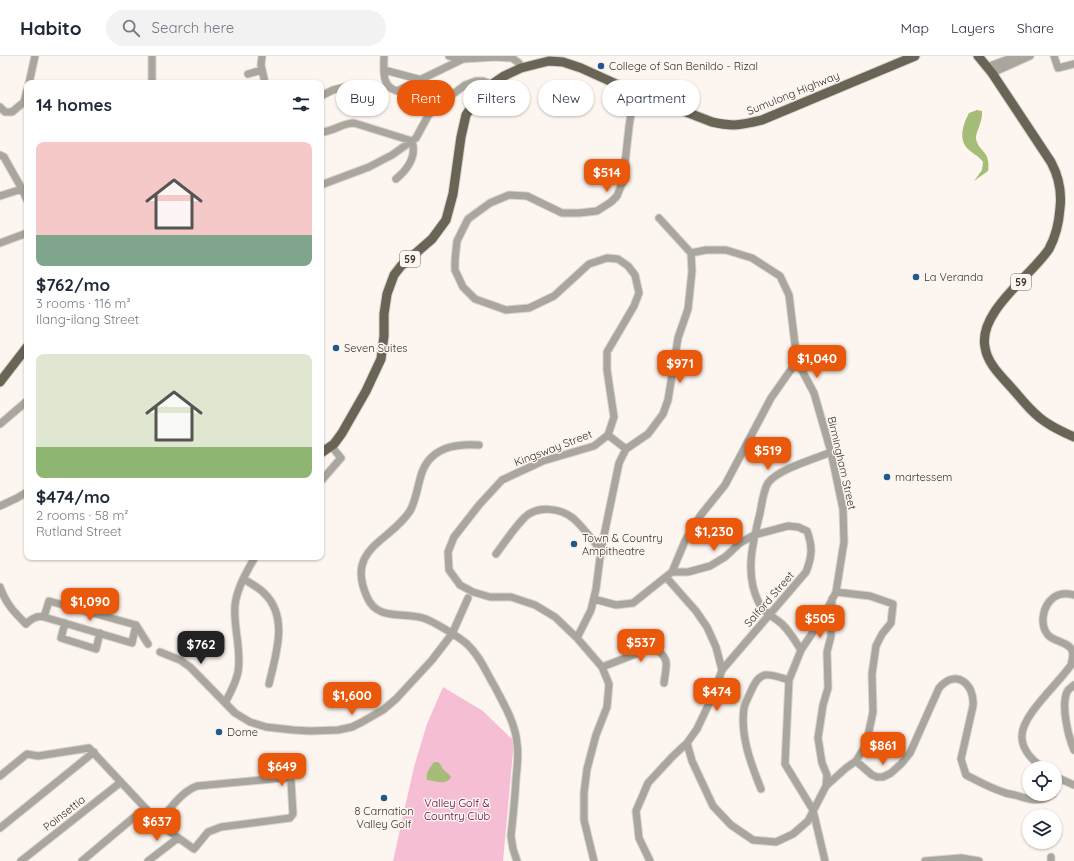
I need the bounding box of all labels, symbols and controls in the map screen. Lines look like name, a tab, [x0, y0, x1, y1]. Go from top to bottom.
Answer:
search box	[106, 10, 386, 46]
text: Habito	[20, 16, 82, 40]
icon: search	[120, 17, 142, 39]
text: Search here	[152, 18, 234, 37]
text: Map	[900, 19, 929, 37]
text: Layers	[951, 19, 995, 37]
text: Share	[1017, 19, 1054, 37]
place label: College of San Benildo - Rizal	[609, 59, 758, 73]
marker: College of San Benildo - Rizal	[596, 61, 606, 71]
street label: Sumulong Highway	[745, 68, 841, 118]
chip: Buy	[336, 80, 389, 116]
chip: Rent	[397, 80, 455, 116]
chip: Filters	[463, 80, 530, 116]
chip: New	[538, 80, 594, 116]
chip: Apartment	[602, 80, 700, 116]
icon: filters	[290, 93, 312, 115]
text: 14 homes	[36, 94, 112, 115]
pin: $514	[583, 159, 631, 193]
text: $514	[593, 164, 621, 180]
icon: home	[138, 168, 210, 240]
road number: 59	[400, 251, 420, 267]
place label: La Veranda	[924, 270, 983, 284]
marker: La Veranda	[911, 272, 921, 282]
text: $762/mo	[36, 274, 110, 295]
road number: 59	[1011, 274, 1031, 290]
text: 3 rooms · 116 m²	[36, 295, 131, 311]
text: Ilang-ilang Street	[36, 311, 139, 327]
place label: Seven Suites	[344, 341, 408, 355]
marker: Seven Suites	[331, 343, 341, 353]
pin: $1,040	[784, 345, 850, 379]
pin: $971	[656, 350, 704, 384]
text: $1,040	[797, 350, 837, 366]
text: $971	[666, 355, 694, 371]
icon: home	[138, 380, 210, 452]
street label: Birmingham Street	[824, 415, 860, 511]
street label: Kingsway Street	[512, 427, 594, 469]
pin: $519	[744, 437, 792, 471]
text: $519	[754, 442, 782, 458]
place label: martessem	[895, 470, 952, 484]
marker: martessem	[882, 472, 892, 482]
text: $474/mo	[36, 486, 110, 507]
text: 2 rooms · 58 m²	[36, 507, 128, 523]
pin: $1,230	[681, 518, 747, 552]
text: Rutland Street	[36, 523, 122, 539]
text: $1,230	[695, 523, 733, 539]
place label: Town & Country Ampitheatre	[582, 531, 663, 558]
marker: Town & Country Ampitheatre	[569, 539, 579, 549]
street label: Salford Street	[741, 568, 797, 630]
pin: $1,090	[57, 588, 123, 622]
text: $1,090	[70, 593, 110, 609]
pin: $505	[796, 605, 844, 639]
text: $505	[805, 610, 835, 626]
pin: $537	[617, 629, 665, 663]
pin: $762	[177, 631, 225, 665]
text: $537	[626, 634, 656, 650]
text: $762	[186, 636, 216, 652]
pin: $474	[693, 678, 741, 712]
pin: $1,600	[319, 682, 385, 716]
text: $474	[702, 683, 732, 699]
text: $1,600	[332, 687, 372, 703]
place label: Dome	[227, 725, 258, 739]
marker: Dome	[214, 727, 224, 737]
pin: $861	[859, 732, 907, 766]
text: $861	[870, 737, 896, 753]
pin: $649	[258, 753, 306, 787]
text: $649	[267, 758, 297, 774]
map controls	[1022, 761, 1062, 849]
button: locate	[1022, 761, 1062, 801]
street label: Poinsettia	[40, 792, 88, 834]
marker: 8 Carnation Valley Golf	[379, 793, 389, 803]
park label: Valley Golf & Country Club	[424, 796, 490, 823]
place label: 8 Carnation Valley Golf	[354, 804, 414, 831]
pin: $637	[133, 808, 181, 842]
button: layers	[1022, 809, 1062, 849]
text: $637	[142, 813, 172, 829]

